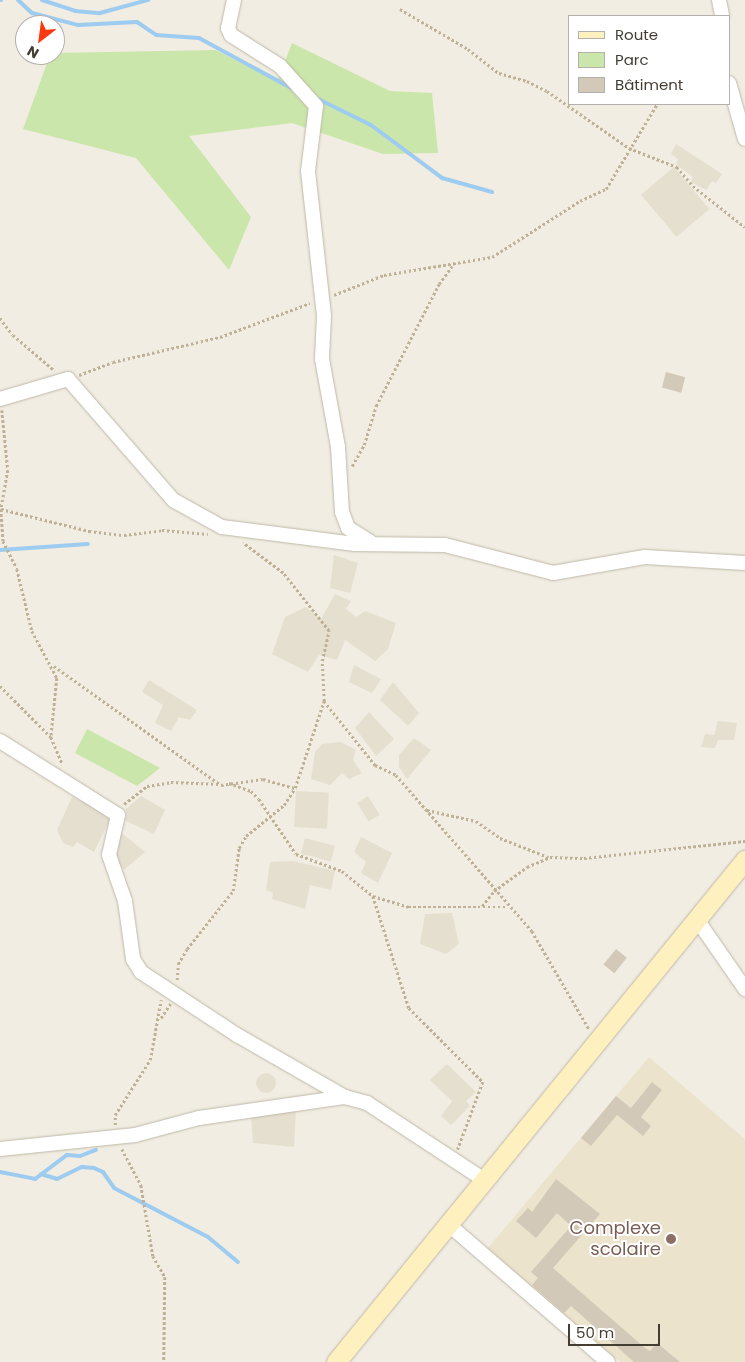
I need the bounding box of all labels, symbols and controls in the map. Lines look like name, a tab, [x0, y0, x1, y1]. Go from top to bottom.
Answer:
north arrow	[15, 15, 65, 65]
legend	[568, 15, 730, 105]
text: Route	[615, 24, 658, 45]
text: N	[23, 41, 43, 63]
text: Parc	[615, 49, 649, 70]
text: Bâtiment	[615, 74, 683, 95]
place label: Complexe scolaire	[570, 1218, 661, 1260]
marker: Complexe scolaire	[665, 1233, 677, 1245]
scale bar	[570, 1314, 662, 1346]
text: 50 m	[576, 1322, 614, 1343]

